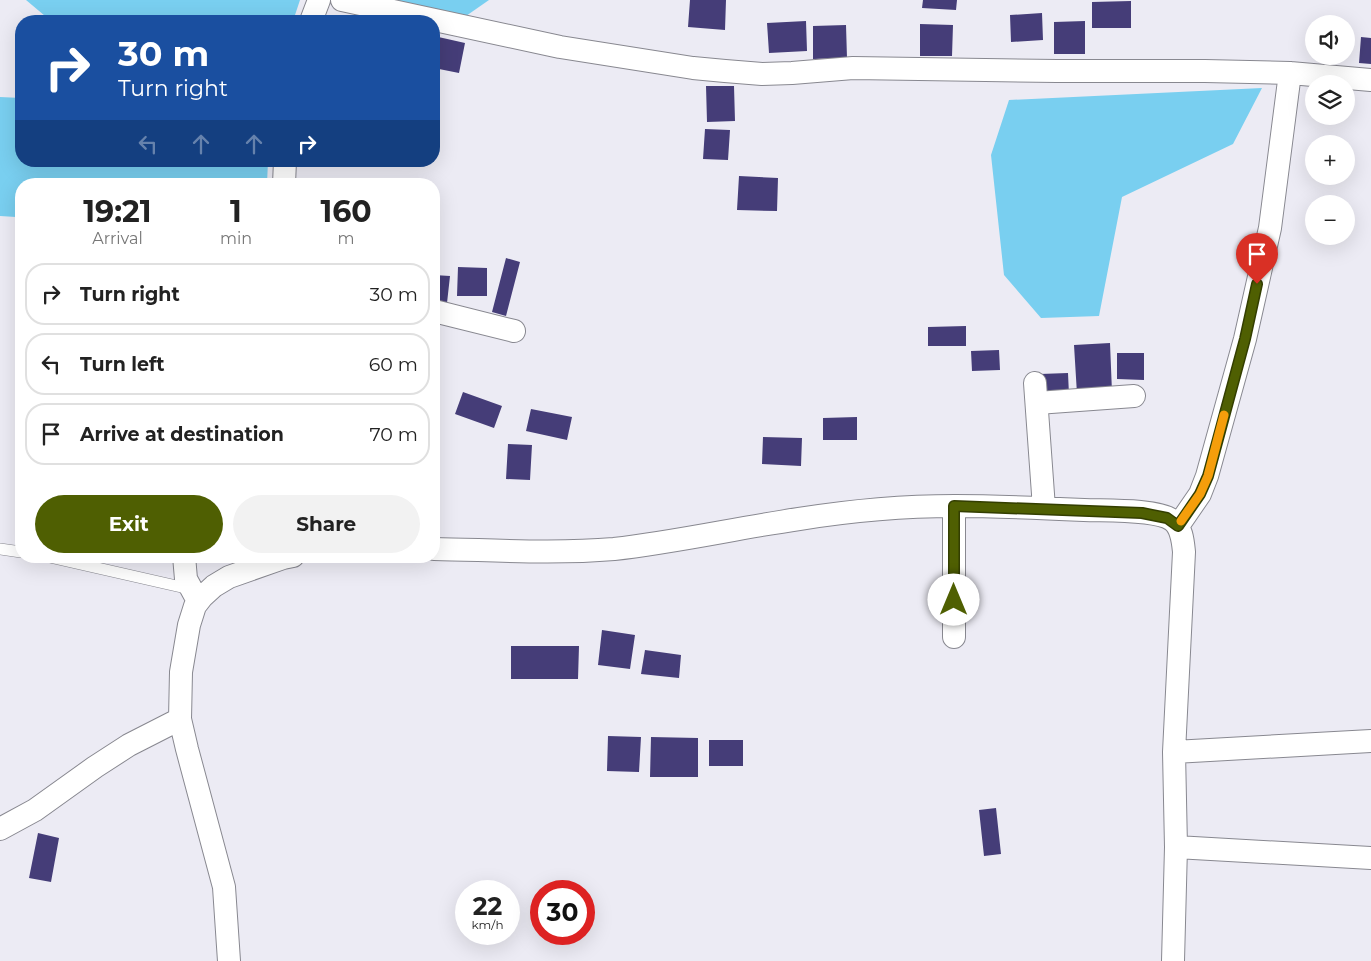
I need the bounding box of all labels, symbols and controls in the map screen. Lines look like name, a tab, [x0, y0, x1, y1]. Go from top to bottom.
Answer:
map controls	[1305, 15, 1355, 245]
button: sound	[1305, 15, 1355, 65]
text: 30 m	[118, 32, 209, 75]
icon: right	[35, 35, 100, 100]
text: Turn right	[118, 75, 228, 102]
button: layers	[1305, 75, 1355, 125]
icon: left	[134, 130, 162, 158]
icon: ahead	[187, 130, 215, 158]
icon: ahead	[240, 130, 268, 158]
icon: right	[293, 130, 321, 158]
button: +	[1305, 135, 1355, 185]
text: 19:21	[83, 193, 152, 230]
text: 1	[230, 193, 242, 230]
text: 160	[320, 193, 372, 230]
button: −	[1305, 195, 1355, 245]
text: Arrival	[92, 229, 143, 248]
text: min	[220, 229, 252, 248]
text: m	[338, 229, 355, 248]
pin	[1236, 233, 1278, 284]
icon: arrive	[1243, 240, 1271, 268]
icon: right	[37, 280, 65, 308]
text: Turn right	[80, 283, 180, 306]
text: 30 m	[370, 283, 418, 306]
icon: left	[37, 350, 65, 378]
text: Turn left	[80, 353, 165, 376]
text: 60 m	[369, 353, 418, 376]
icon: arrive	[37, 420, 65, 448]
text: Arrive at destination	[80, 423, 284, 446]
text: 70 m	[369, 423, 418, 446]
button: Exit	[35, 495, 223, 553]
button: Share	[233, 495, 420, 553]
position arrow	[927, 573, 979, 625]
speed limit sign: 30	[530, 880, 595, 945]
text: 22	[473, 891, 502, 921]
text: km/h	[471, 917, 504, 932]

